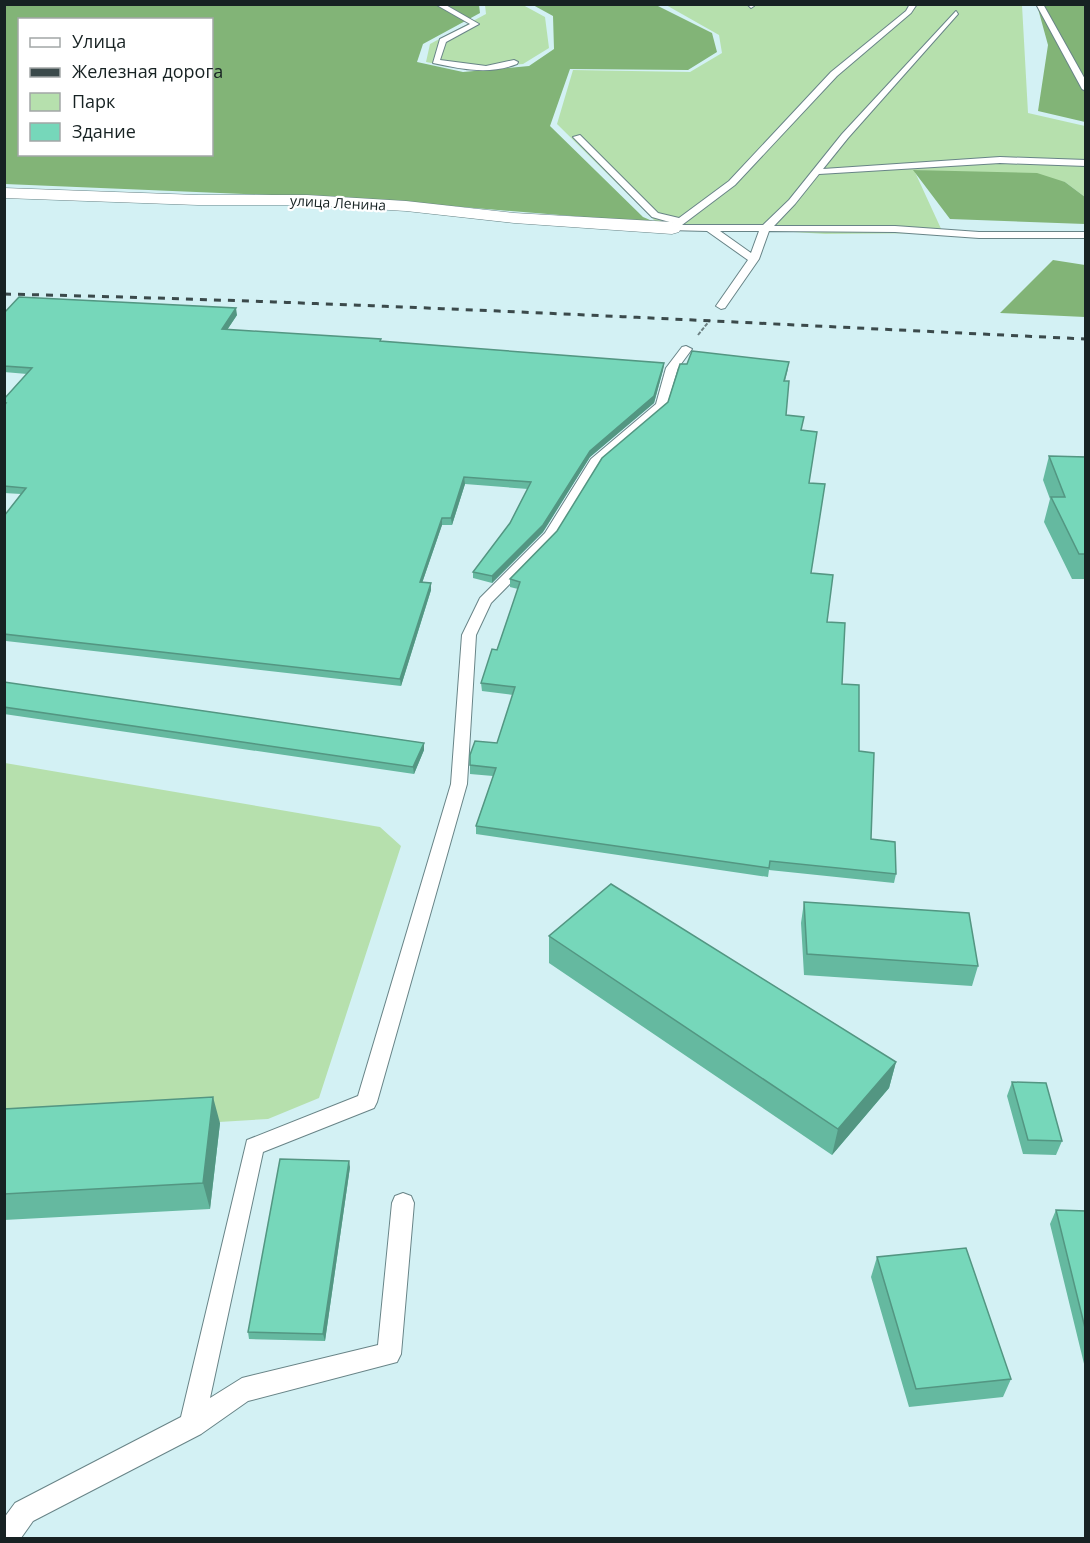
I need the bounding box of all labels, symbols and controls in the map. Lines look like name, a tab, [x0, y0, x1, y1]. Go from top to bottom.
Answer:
legend	[18, 18, 213, 156]
text: Улица	[72, 29, 126, 53]
text: Железная дорога	[72, 59, 223, 83]
text: Парк	[72, 89, 116, 113]
text: Здание	[72, 119, 136, 143]
street label: улица Ленина	[289, 190, 387, 215]

